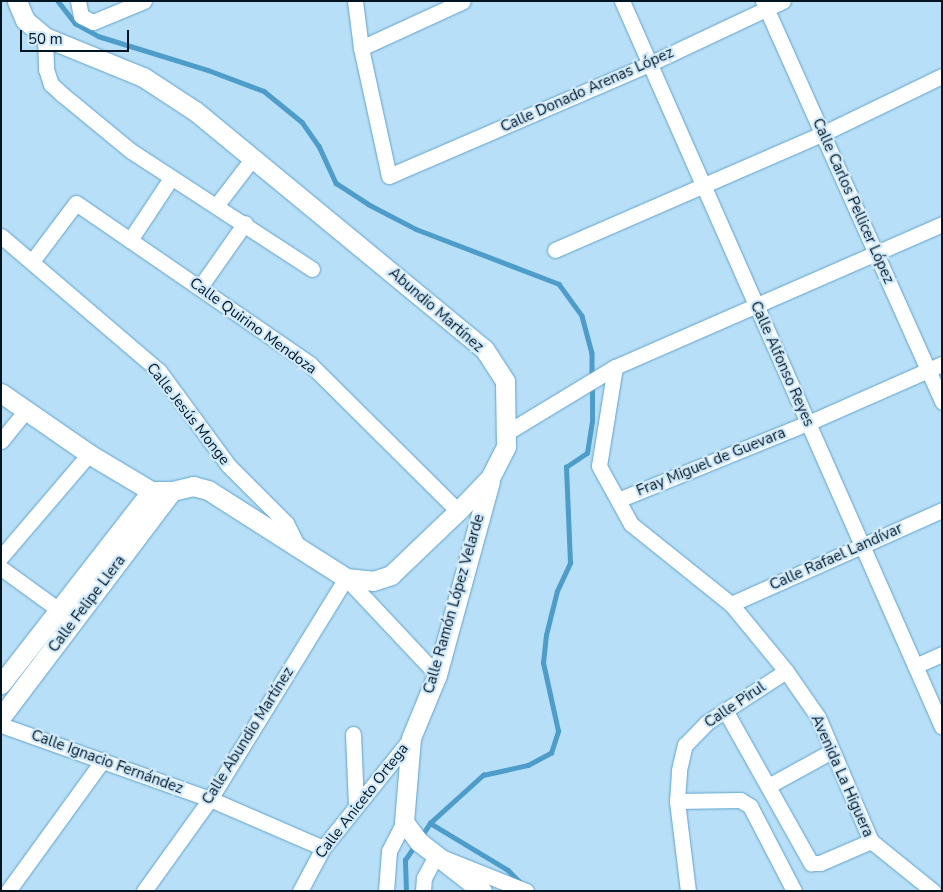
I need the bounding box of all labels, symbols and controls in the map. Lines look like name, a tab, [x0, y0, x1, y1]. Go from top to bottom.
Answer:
scale bar	[22, 20, 131, 52]
text: 50 m	[28, 29, 63, 49]
street label: Calle Donado Arenas López	[498, 44, 676, 136]
street label: Calle Carlos Pellicer López	[808, 116, 898, 286]
street label: Abundio Martínez	[385, 264, 487, 356]
street label: Calle Quirino Mendoza	[186, 274, 320, 378]
street label: Calle Alfonso Reyes	[746, 299, 818, 429]
street label: Calle Jesús Monge	[143, 359, 233, 469]
street label: Fray Miguel de Guevara	[634, 424, 788, 500]
street label: Calle Ramón López Velarde	[420, 512, 488, 696]
street label: Calle Rafael Landívar	[767, 520, 905, 594]
street label: Calle Felipe Llera	[45, 552, 129, 656]
street label: Calle Abundio Martínez	[198, 664, 298, 808]
street label: Calle Pirul	[701, 678, 769, 732]
street label: Avenida La Higuera	[807, 712, 877, 840]
street label: Calle Ignacio Fernández	[29, 726, 185, 798]
street label: Calle Aniceto Ortega	[312, 740, 412, 862]

